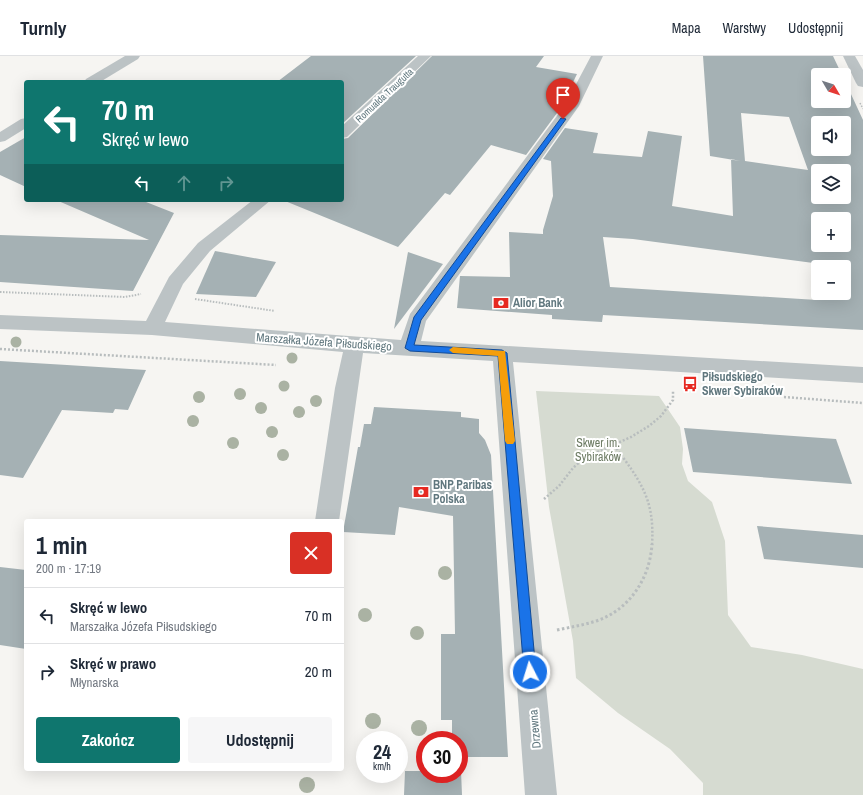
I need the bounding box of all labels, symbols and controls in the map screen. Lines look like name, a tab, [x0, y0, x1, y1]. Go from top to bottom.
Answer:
text: Turnly	[20, 15, 66, 41]
text: Mapa	[672, 19, 701, 37]
text: Warstwy	[723, 19, 766, 37]
text: Udostępnij	[788, 19, 843, 37]
street label: Romualda Traugutta	[353, 65, 416, 125]
north arrow	[811, 68, 851, 108]
map controls	[811, 68, 851, 300]
pin	[546, 78, 580, 119]
icon: arrive	[552, 84, 574, 106]
text: 70 m	[102, 91, 154, 129]
icon: left	[36, 96, 88, 148]
button: sound	[811, 116, 851, 156]
text: Skręć w lewo	[102, 127, 189, 152]
button: layers	[811, 164, 851, 204]
icon: left	[131, 172, 153, 194]
icon: ahead	[173, 172, 195, 194]
icon: right	[215, 172, 237, 194]
button: +	[811, 212, 851, 252]
button: −	[811, 260, 851, 300]
bank icon: Alior Bank	[492, 294, 510, 312]
place label: Alior Bank	[513, 295, 563, 311]
street label: Marszałka Józefa Piłsudskiego	[256, 329, 392, 355]
place label: Piłsudskiego Skwer Sybiraków	[702, 369, 783, 399]
bus stop icon: Piłsudskiego Skwer Sybiraków	[681, 375, 699, 393]
park label: Skwer im. Sybiraków	[575, 435, 622, 465]
place label: BNP Paribas Polska	[433, 477, 492, 507]
bank icon: BNP Paribas Polska	[412, 483, 430, 501]
text: 1 min	[36, 529, 87, 561]
button: close	[290, 532, 332, 574]
text: 200 m · 17:19	[36, 560, 101, 577]
text: Skręć w lewo	[70, 597, 147, 618]
icon: left	[36, 605, 58, 627]
text: 70 m	[305, 605, 332, 626]
text: Marszałka Józefa Piłsudskiego	[70, 618, 217, 635]
position arrow	[509, 651, 551, 693]
text: Skręć w prawo	[70, 653, 156, 674]
icon: right	[36, 661, 58, 683]
text: 20 m	[305, 661, 332, 682]
text: Młynarska	[70, 674, 119, 691]
street label: Drzewna	[525, 708, 545, 749]
button: Zakończ	[36, 717, 180, 763]
button: Udostępnij	[188, 717, 332, 763]
speed limit sign: 30	[416, 731, 468, 783]
text: 24	[373, 738, 391, 765]
text: km/h	[373, 760, 391, 773]

